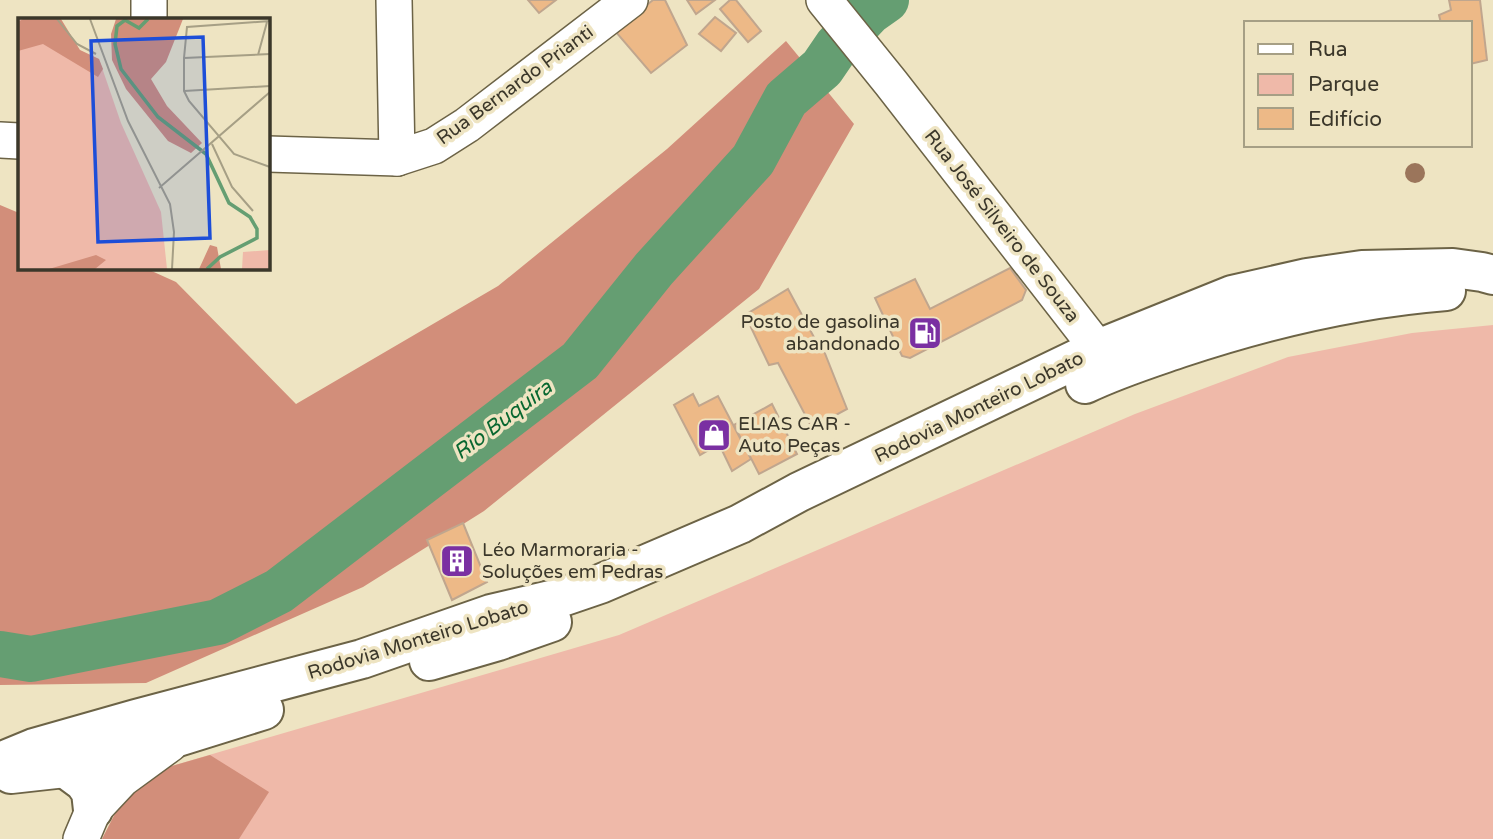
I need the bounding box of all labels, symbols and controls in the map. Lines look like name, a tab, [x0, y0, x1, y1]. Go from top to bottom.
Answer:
inset map	[18, 18, 270, 270]
street label: Rua Bernardo Prianti	[432, 21, 598, 149]
legend	[1244, 21, 1472, 147]
text: Rua	[1308, 37, 1348, 62]
text: Parque	[1308, 72, 1379, 97]
text: Edifício	[1308, 107, 1382, 132]
street label: Rua José Silveiro de Souza	[920, 125, 1084, 327]
place label: Posto de gasolina abandonado	[741, 311, 900, 355]
fuel station icon: Posto de gasolina abandonado	[906, 314, 944, 352]
street label: Rodovia Monteiro Lobato	[871, 347, 1087, 467]
water label: Rio Buquira	[449, 374, 558, 465]
place label: ELIAS CAR - Auto Peças	[738, 413, 851, 457]
shop icon: ELIAS CAR - Auto Peças	[695, 416, 733, 454]
place label: Léo Marmoraria - Soluções em Pedras	[482, 539, 663, 583]
building icon: Léo Marmoraria - Soluções em Pedras	[438, 542, 476, 580]
street label: Rodovia Monteiro Lobato	[305, 596, 531, 684]

